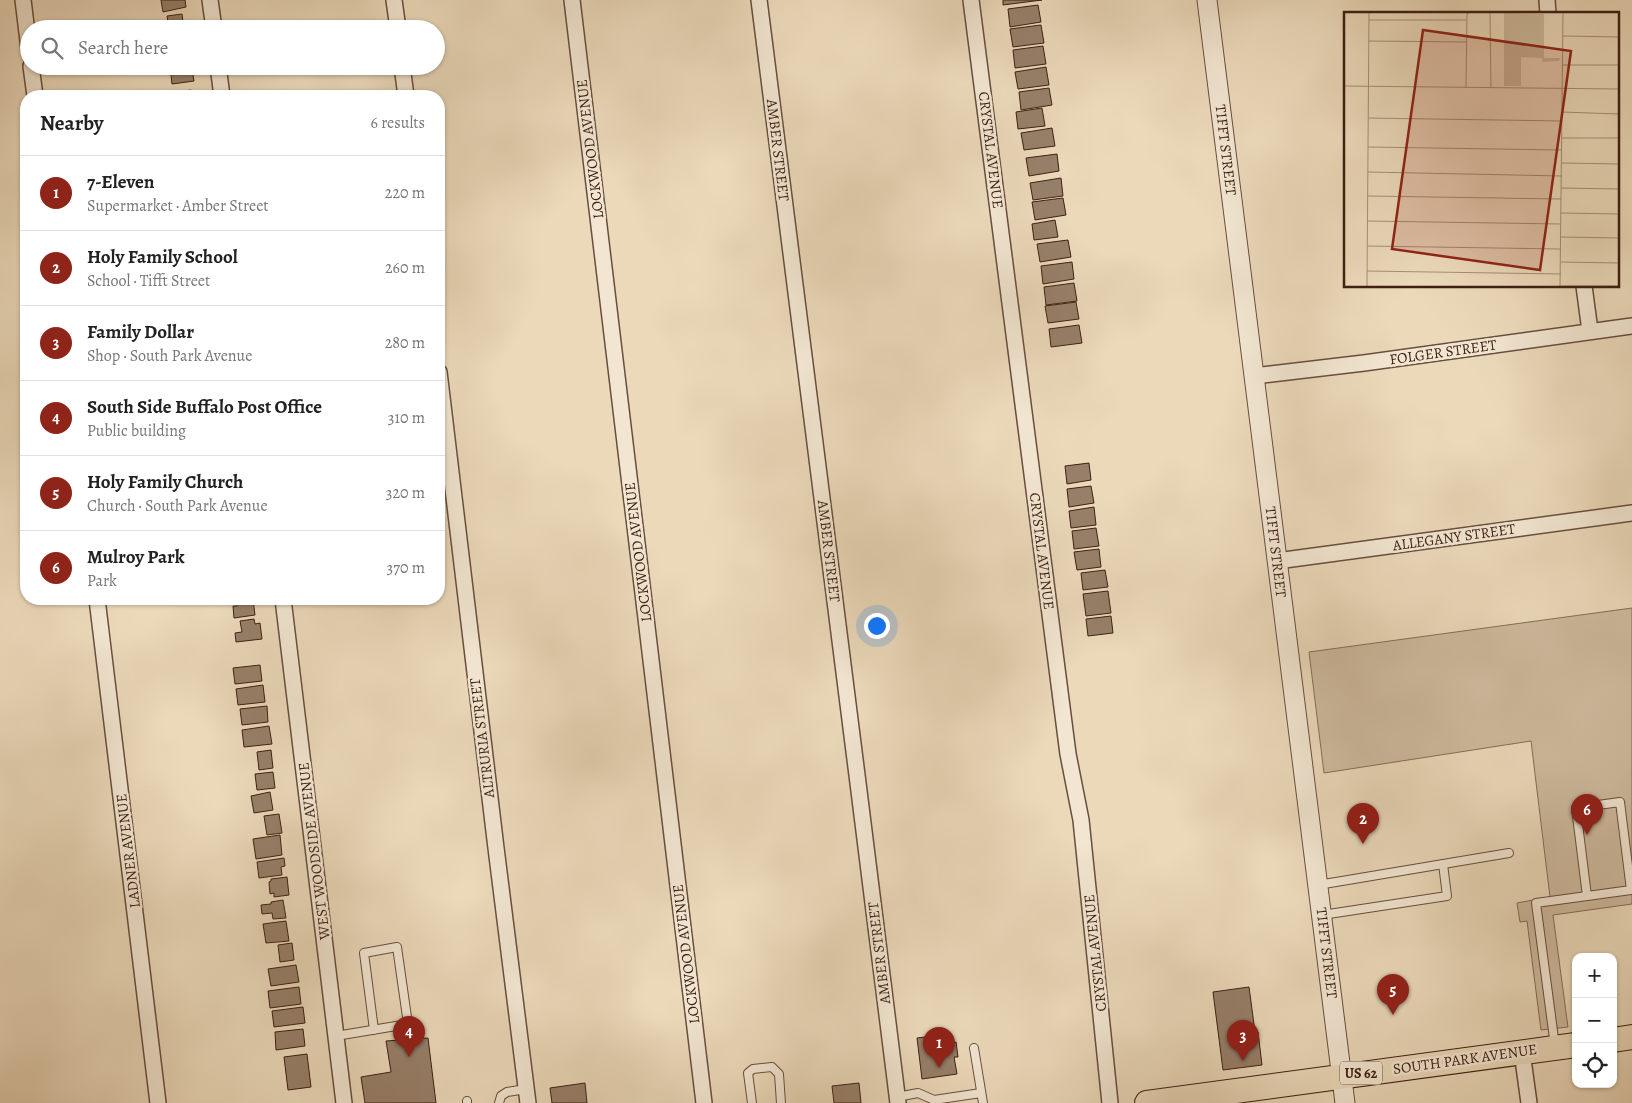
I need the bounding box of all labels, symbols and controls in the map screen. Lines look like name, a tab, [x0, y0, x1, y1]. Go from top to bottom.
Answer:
inset map	[1344, 12, 1620, 288]
search box	[20, 20, 445, 75]
icon: search	[38, 34, 66, 62]
text: Search here	[78, 35, 168, 61]
street label: LOCKWOOD AVENUE	[572, 78, 608, 220]
street label: CRYSTAL AVENUE	[974, 90, 1008, 210]
street label: AMBER STREET	[762, 97, 794, 203]
street label: TIFFT STREET	[1211, 103, 1242, 197]
text: Nearby	[40, 109, 103, 137]
text: 6 results	[371, 112, 425, 134]
text: 7-Eleven	[87, 169, 155, 195]
text: 1	[53, 182, 59, 204]
text: 220 m	[385, 182, 425, 204]
text: Supermarket · Amber Street	[87, 195, 269, 217]
text: Holy Family School	[87, 244, 238, 270]
text: 2	[52, 257, 60, 279]
text: 260 m	[385, 257, 425, 279]
text: School · Tifft Street	[87, 270, 210, 292]
text: Family Dollar	[87, 319, 194, 345]
text: 3	[53, 332, 59, 354]
text: 280 m	[385, 332, 425, 354]
street label: FOLGER STREET	[1388, 334, 1499, 369]
text: Shop · South Park Avenue	[87, 345, 252, 367]
text: South Side Buffalo Post Office	[87, 394, 322, 420]
text: 4	[52, 407, 60, 429]
text: 310 m	[388, 407, 425, 429]
text: Public building	[87, 420, 186, 442]
text: Holy Family Church	[87, 469, 243, 495]
street label: LOCKWOOD AVENUE	[620, 481, 656, 623]
text: 5	[53, 482, 59, 504]
text: 320 m	[386, 482, 425, 504]
street label: CRYSTAL AVENUE	[1025, 491, 1059, 611]
text: Church · South Park Avenue	[87, 495, 268, 517]
street label: AMBER STREET	[813, 498, 845, 604]
street label: TIFFT STREET	[1261, 505, 1292, 599]
street label: ALLEGANY STREET	[1390, 518, 1517, 556]
text: Mulroy Park	[87, 544, 185, 570]
text: 6	[52, 557, 60, 579]
text: 370 m	[387, 557, 425, 579]
text: Park	[87, 570, 117, 592]
your location	[864, 613, 890, 639]
street label: ALTRURIA STREET	[465, 676, 499, 800]
street label: WEST WOODSIDE AVENUE	[293, 761, 335, 942]
street label: LADNER AVENUE	[111, 793, 145, 909]
pin: 6	[1571, 794, 1603, 835]
pin: 2	[1347, 803, 1379, 844]
street label: LOCKWOOD AVENUE	[668, 883, 704, 1025]
street label: CRYSTAL AVENUE	[1079, 893, 1111, 1013]
street label: AMBER STREET	[863, 900, 895, 1006]
street label: TIFFT STREET	[1312, 906, 1343, 1000]
map controls	[1572, 953, 1617, 1088]
button: +	[1572, 953, 1617, 998]
pin: 5	[1377, 974, 1409, 1015]
button: −	[1572, 998, 1617, 1043]
pin: 4	[393, 1016, 425, 1057]
pin: 3	[1227, 1020, 1259, 1061]
pin: 1	[923, 1027, 955, 1068]
street label: SOUTH PARK AVENUE	[1392, 1039, 1538, 1079]
button: locate	[1572, 1043, 1617, 1088]
road number: US 62	[1340, 1062, 1382, 1084]

